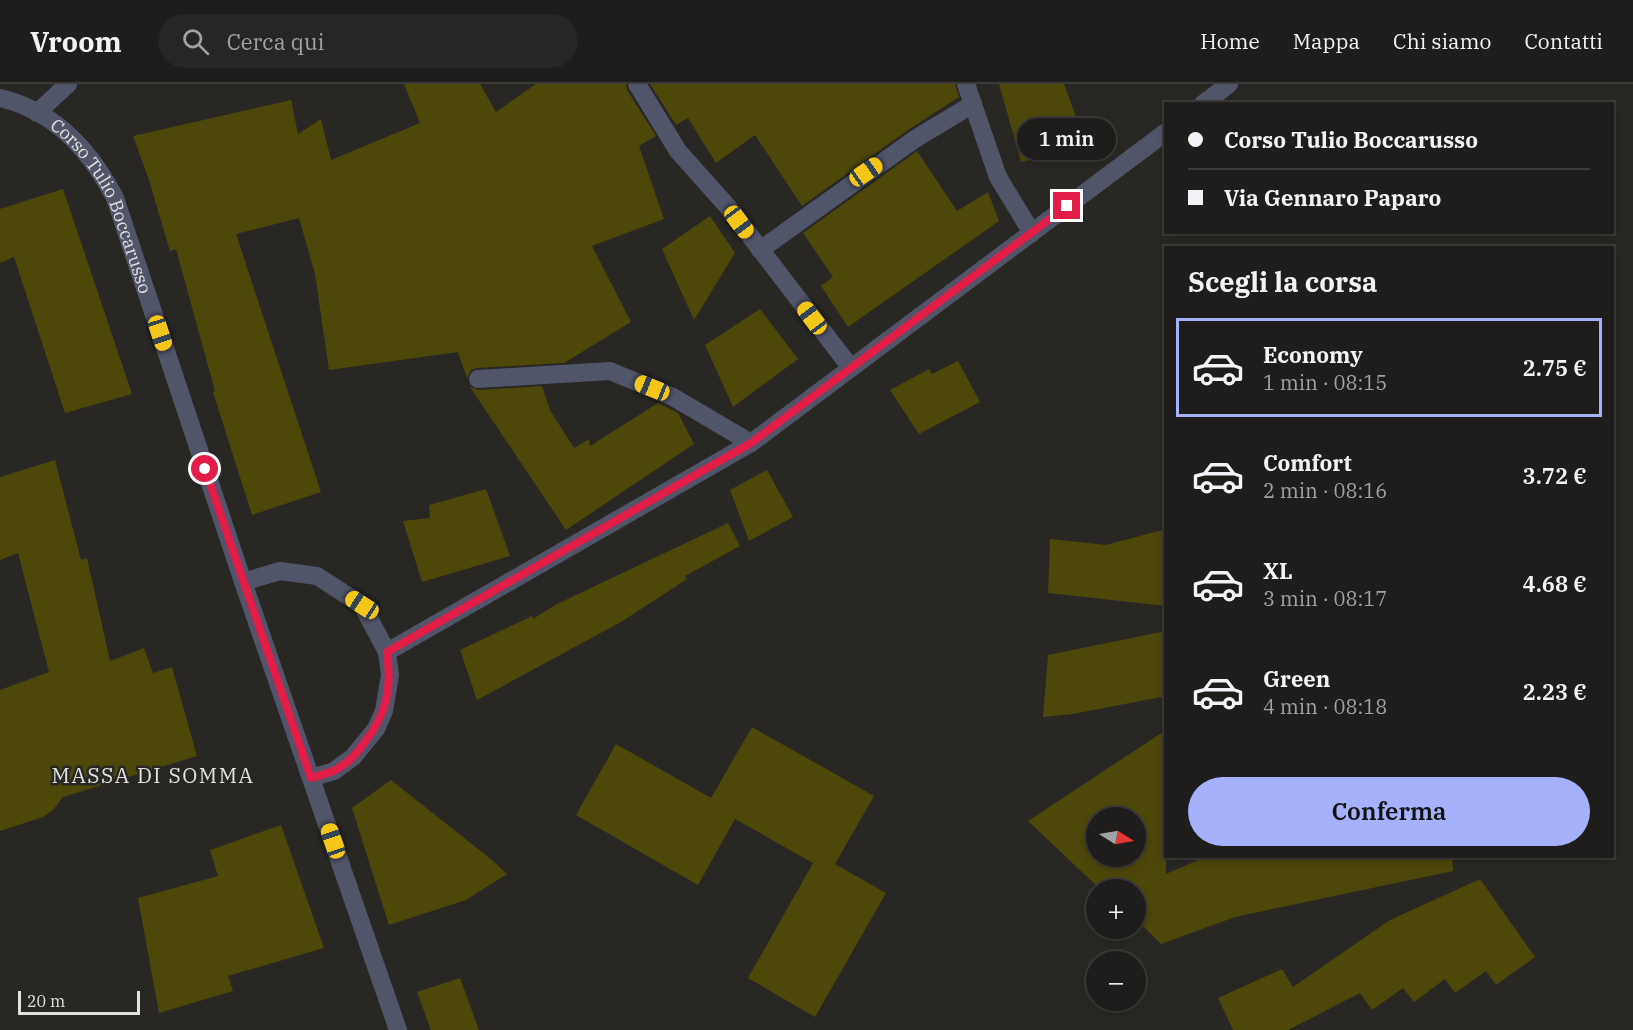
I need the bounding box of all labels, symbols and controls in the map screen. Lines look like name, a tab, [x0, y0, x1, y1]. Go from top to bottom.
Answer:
search box	[158, 14, 578, 68]
text: Vroom	[30, 23, 122, 60]
icon: search	[179, 25, 212, 58]
text: Cerca qui	[227, 27, 324, 56]
text: Home	[1200, 27, 1260, 55]
text: Mappa	[1293, 27, 1360, 55]
text: Chi siamo	[1393, 27, 1491, 55]
text: Contatti	[1524, 27, 1603, 55]
street label: Corso Tulio Boccarusso	[46, 113, 157, 296]
callout: 1 min	[1018, 119, 1116, 161]
text: 1 min	[1039, 125, 1094, 152]
text: Corso Tulio Boccarusso	[1224, 125, 1478, 154]
car	[846, 154, 886, 190]
text: Via Gennaro Paparo	[1224, 183, 1441, 212]
route end	[1053, 192, 1080, 219]
car	[721, 202, 757, 242]
text: Scegli la corsa	[1188, 264, 1377, 299]
car	[794, 298, 830, 338]
car	[146, 313, 174, 353]
text: Economy	[1263, 340, 1363, 369]
icon: car	[1191, 341, 1245, 395]
text: 2.75 €	[1523, 353, 1587, 382]
text: 1 min · 08:15	[1263, 369, 1387, 396]
car	[632, 373, 672, 403]
text: Comfort	[1263, 448, 1352, 477]
icon: car	[1191, 449, 1245, 503]
route start	[191, 455, 218, 482]
text: 3.72 €	[1523, 461, 1587, 490]
text: 2 min · 08:16	[1263, 477, 1387, 504]
text: XL	[1263, 556, 1293, 585]
icon: car	[1191, 557, 1245, 611]
text: 4.68 €	[1523, 569, 1587, 598]
text: 3 min · 08:17	[1263, 585, 1387, 612]
car	[342, 588, 382, 622]
text: Green	[1263, 664, 1330, 693]
icon: car	[1191, 665, 1245, 719]
text: 2.23 €	[1523, 677, 1587, 706]
text: 4 min · 08:18	[1263, 693, 1387, 720]
district label: MASSA DI SOMMA	[52, 761, 254, 789]
button: Conferma	[1188, 777, 1590, 846]
north arrow	[1086, 807, 1146, 867]
map controls	[1086, 807, 1146, 1011]
car	[319, 821, 347, 861]
button: +	[1086, 879, 1146, 939]
button: −	[1086, 951, 1146, 1011]
scale bar	[18, 988, 140, 1016]
text: 20 m	[27, 991, 65, 1011]

